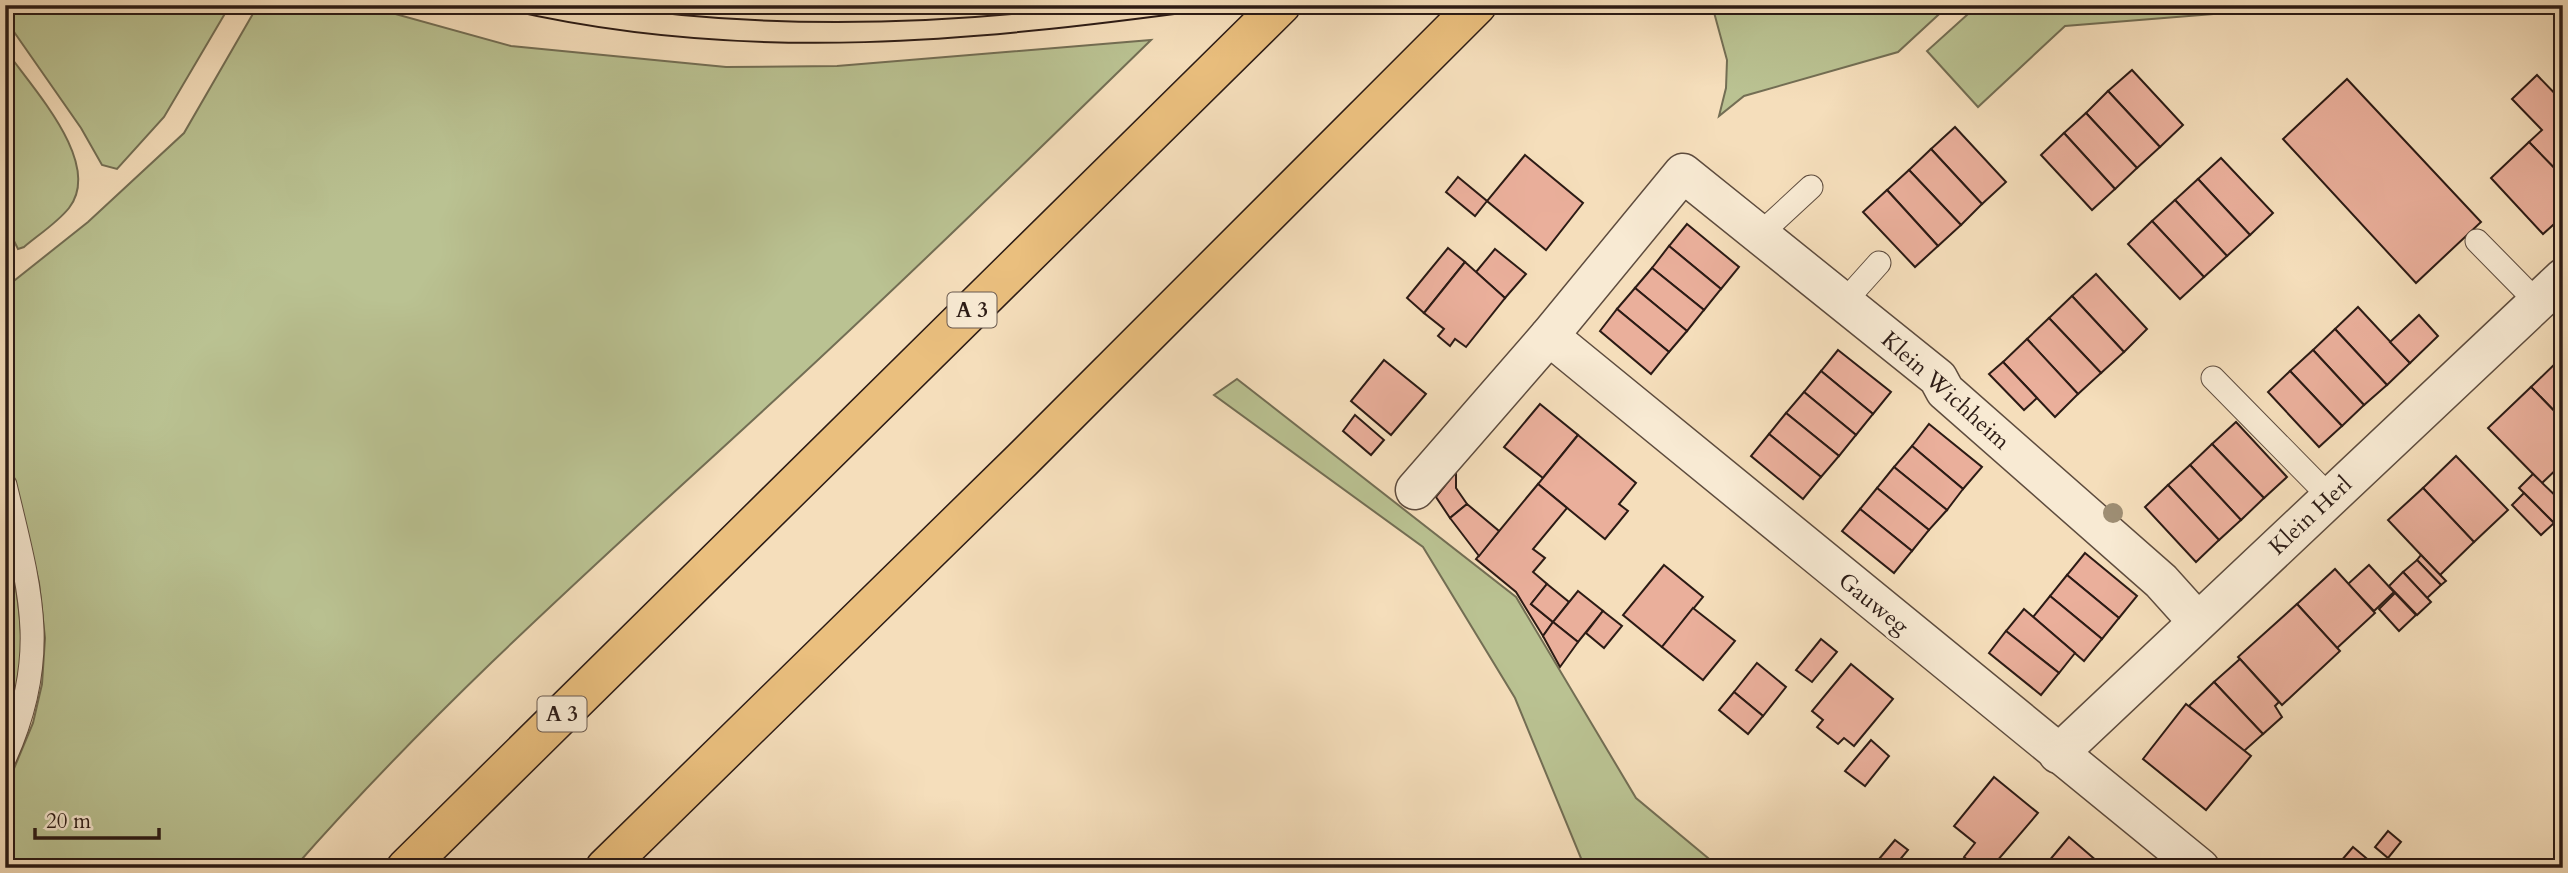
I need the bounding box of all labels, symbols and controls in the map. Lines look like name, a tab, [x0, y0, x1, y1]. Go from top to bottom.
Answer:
road number: A 3	[948, 292, 996, 328]
street label: Klein Wichheim	[1875, 324, 2017, 457]
street label: Klein Herl	[2262, 469, 2359, 562]
street label: Gauweg	[1832, 565, 1916, 641]
road number: A 3	[538, 696, 586, 732]
scale bar	[35, 796, 159, 840]
text: 20 m	[46, 807, 91, 836]

